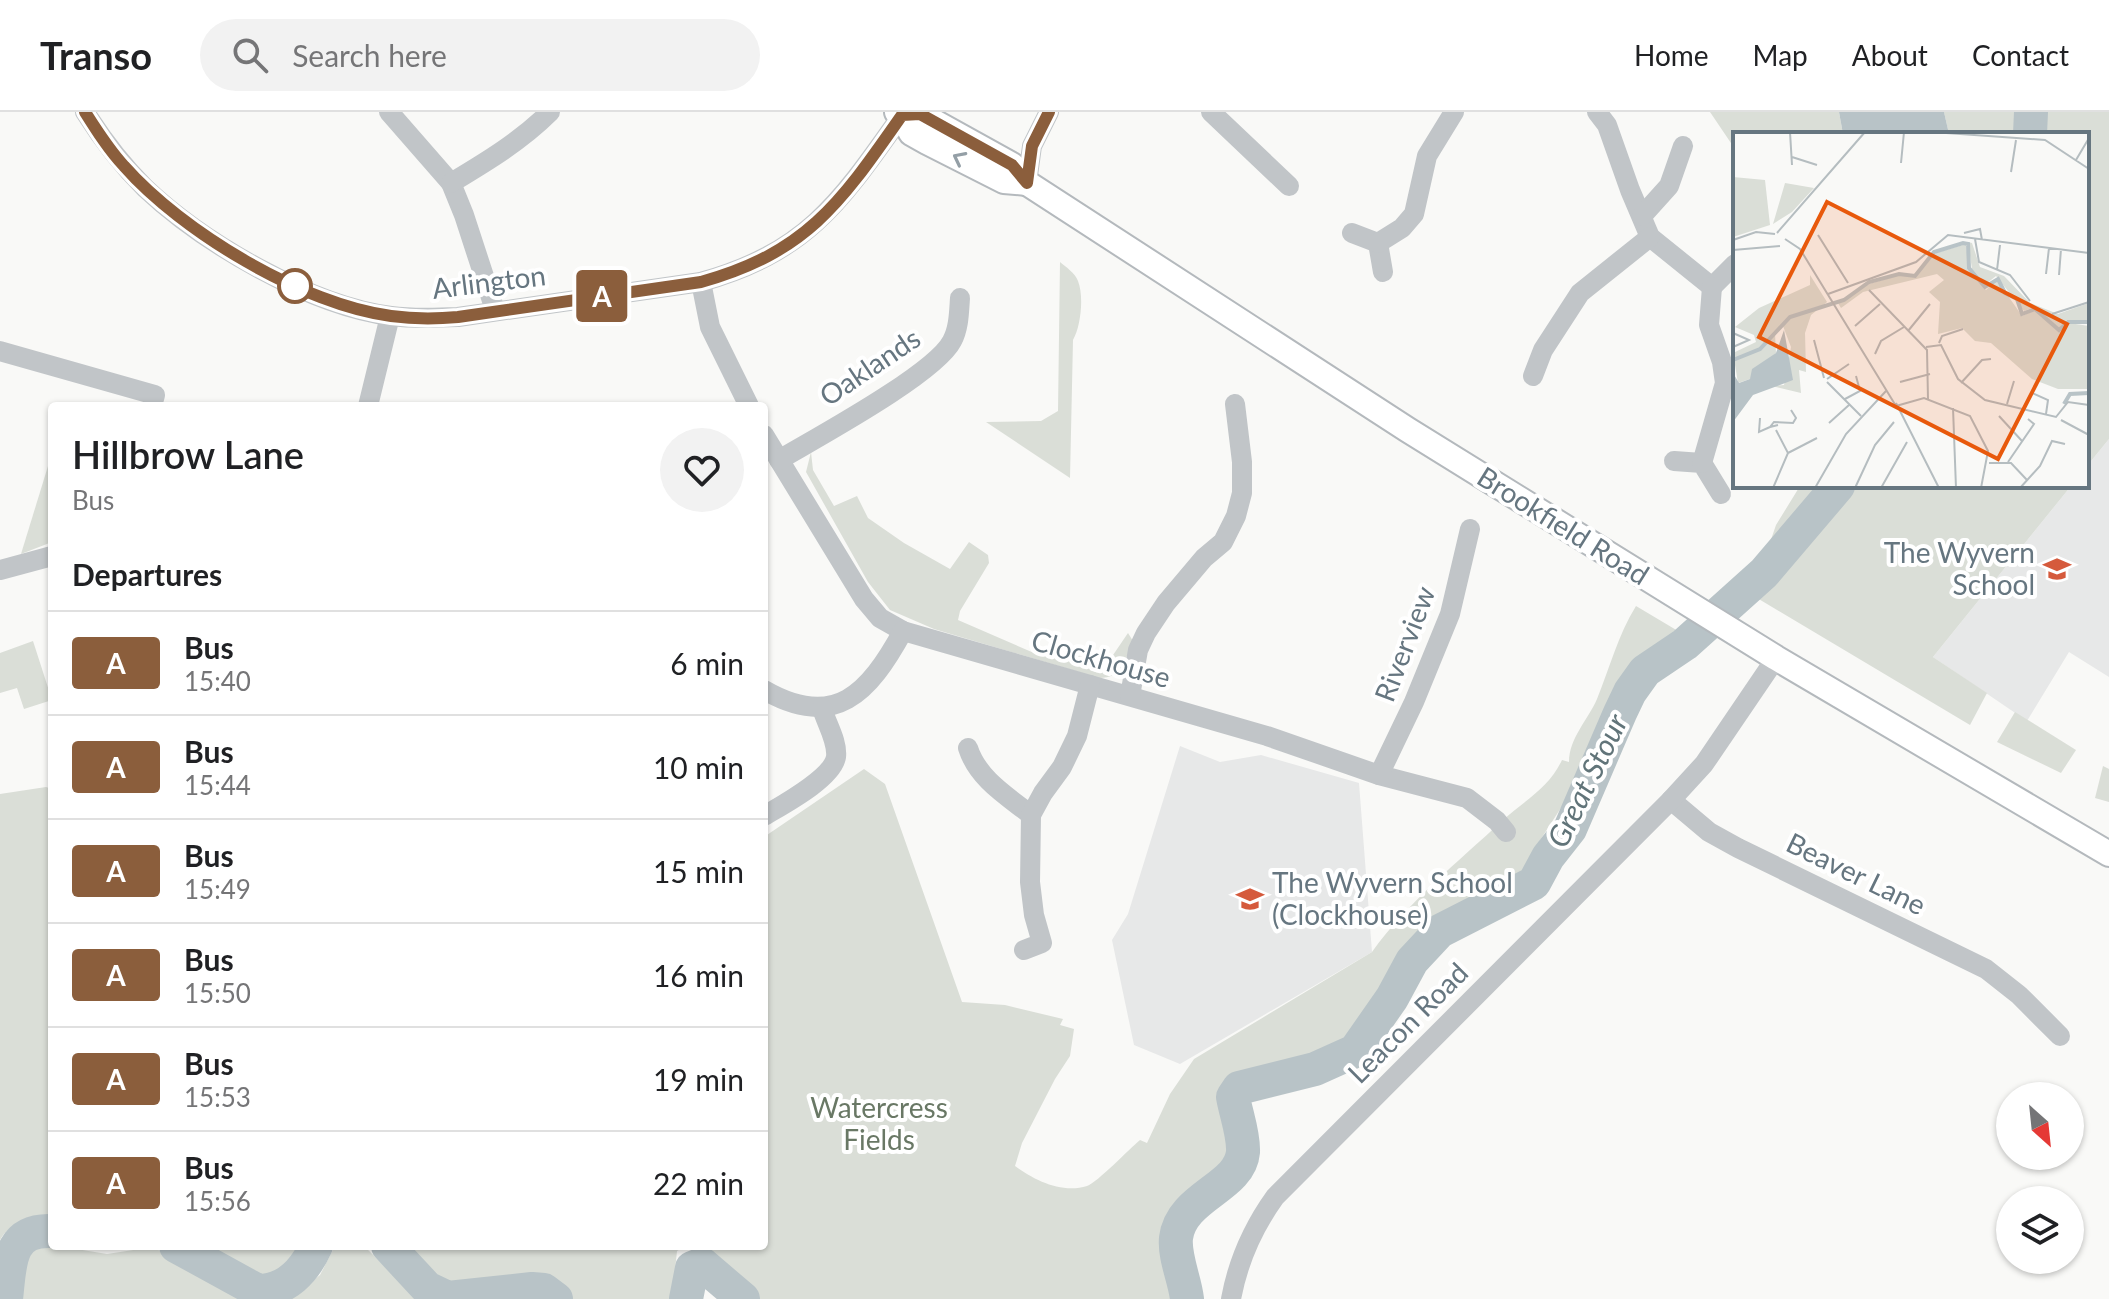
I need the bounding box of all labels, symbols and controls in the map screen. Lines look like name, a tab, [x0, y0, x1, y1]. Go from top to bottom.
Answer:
search box	[200, 19, 760, 91]
text: Transo	[40, 32, 152, 78]
icon: search	[228, 33, 272, 77]
text: Search here	[292, 37, 447, 73]
text: Home	[1634, 38, 1709, 72]
text: Map	[1753, 38, 1808, 72]
text: About	[1852, 38, 1928, 72]
text: Contact	[1972, 38, 2069, 72]
inset map	[1733, 132, 2089, 488]
one-way arrow	[952, 152, 967, 167]
street label: Arlington	[430, 257, 548, 305]
unlabelled marker	[278, 269, 312, 303]
line badge: A	[576, 270, 628, 322]
text: A	[592, 279, 612, 313]
street label: Oaklands	[813, 320, 926, 412]
button: heart	[660, 428, 744, 512]
text: Hillbrow Lane	[72, 431, 304, 477]
street label: Brookfield Road	[1472, 459, 1656, 591]
text: Bus	[72, 484, 114, 516]
place label: The Wyvern School	[1884, 535, 2035, 601]
school or university icon: The Wyvern School	[2042, 554, 2072, 584]
text: Departures	[72, 556, 222, 592]
street label: Riverview	[1367, 581, 1442, 706]
street label: Clockhouse	[1028, 622, 1175, 694]
text: Bus	[184, 629, 234, 665]
text: 6 min	[670, 645, 744, 681]
text: A	[106, 646, 126, 680]
text: 15:40	[184, 665, 251, 697]
water label: Great Stour	[1538, 707, 1634, 853]
text: Bus	[184, 733, 234, 769]
text: 10 min	[653, 749, 744, 785]
text: A	[106, 750, 126, 784]
text: 15:44	[184, 769, 251, 801]
street label: Beaver Lane	[1781, 825, 1932, 921]
text: Bus	[184, 837, 234, 873]
text: 15 min	[653, 853, 744, 889]
text: A	[106, 854, 126, 888]
place label: The Wyvern School (Clockhouse)	[1272, 865, 1513, 931]
text: 15:49	[184, 873, 251, 905]
school or university icon: The Wyvern School (Clockhouse)	[1235, 884, 1265, 914]
text: Bus	[184, 941, 234, 977]
street label: Leacon Road	[1340, 955, 1474, 1089]
text: 16 min	[653, 957, 744, 993]
text: A	[106, 958, 126, 992]
text: 15:50	[184, 977, 251, 1009]
text: Bus	[184, 1045, 234, 1081]
text: 19 min	[653, 1061, 744, 1097]
text: A	[106, 1062, 126, 1096]
text: 15:53	[184, 1081, 251, 1113]
north arrow	[1996, 1082, 2084, 1170]
map controls	[1996, 1082, 2084, 1274]
park label: Watercress Fields	[810, 1090, 948, 1156]
text: Bus	[184, 1149, 234, 1185]
text: 22 min	[653, 1165, 744, 1201]
text: A	[106, 1166, 126, 1200]
text: 15:56	[184, 1185, 251, 1217]
button: layers	[1996, 1186, 2084, 1274]

